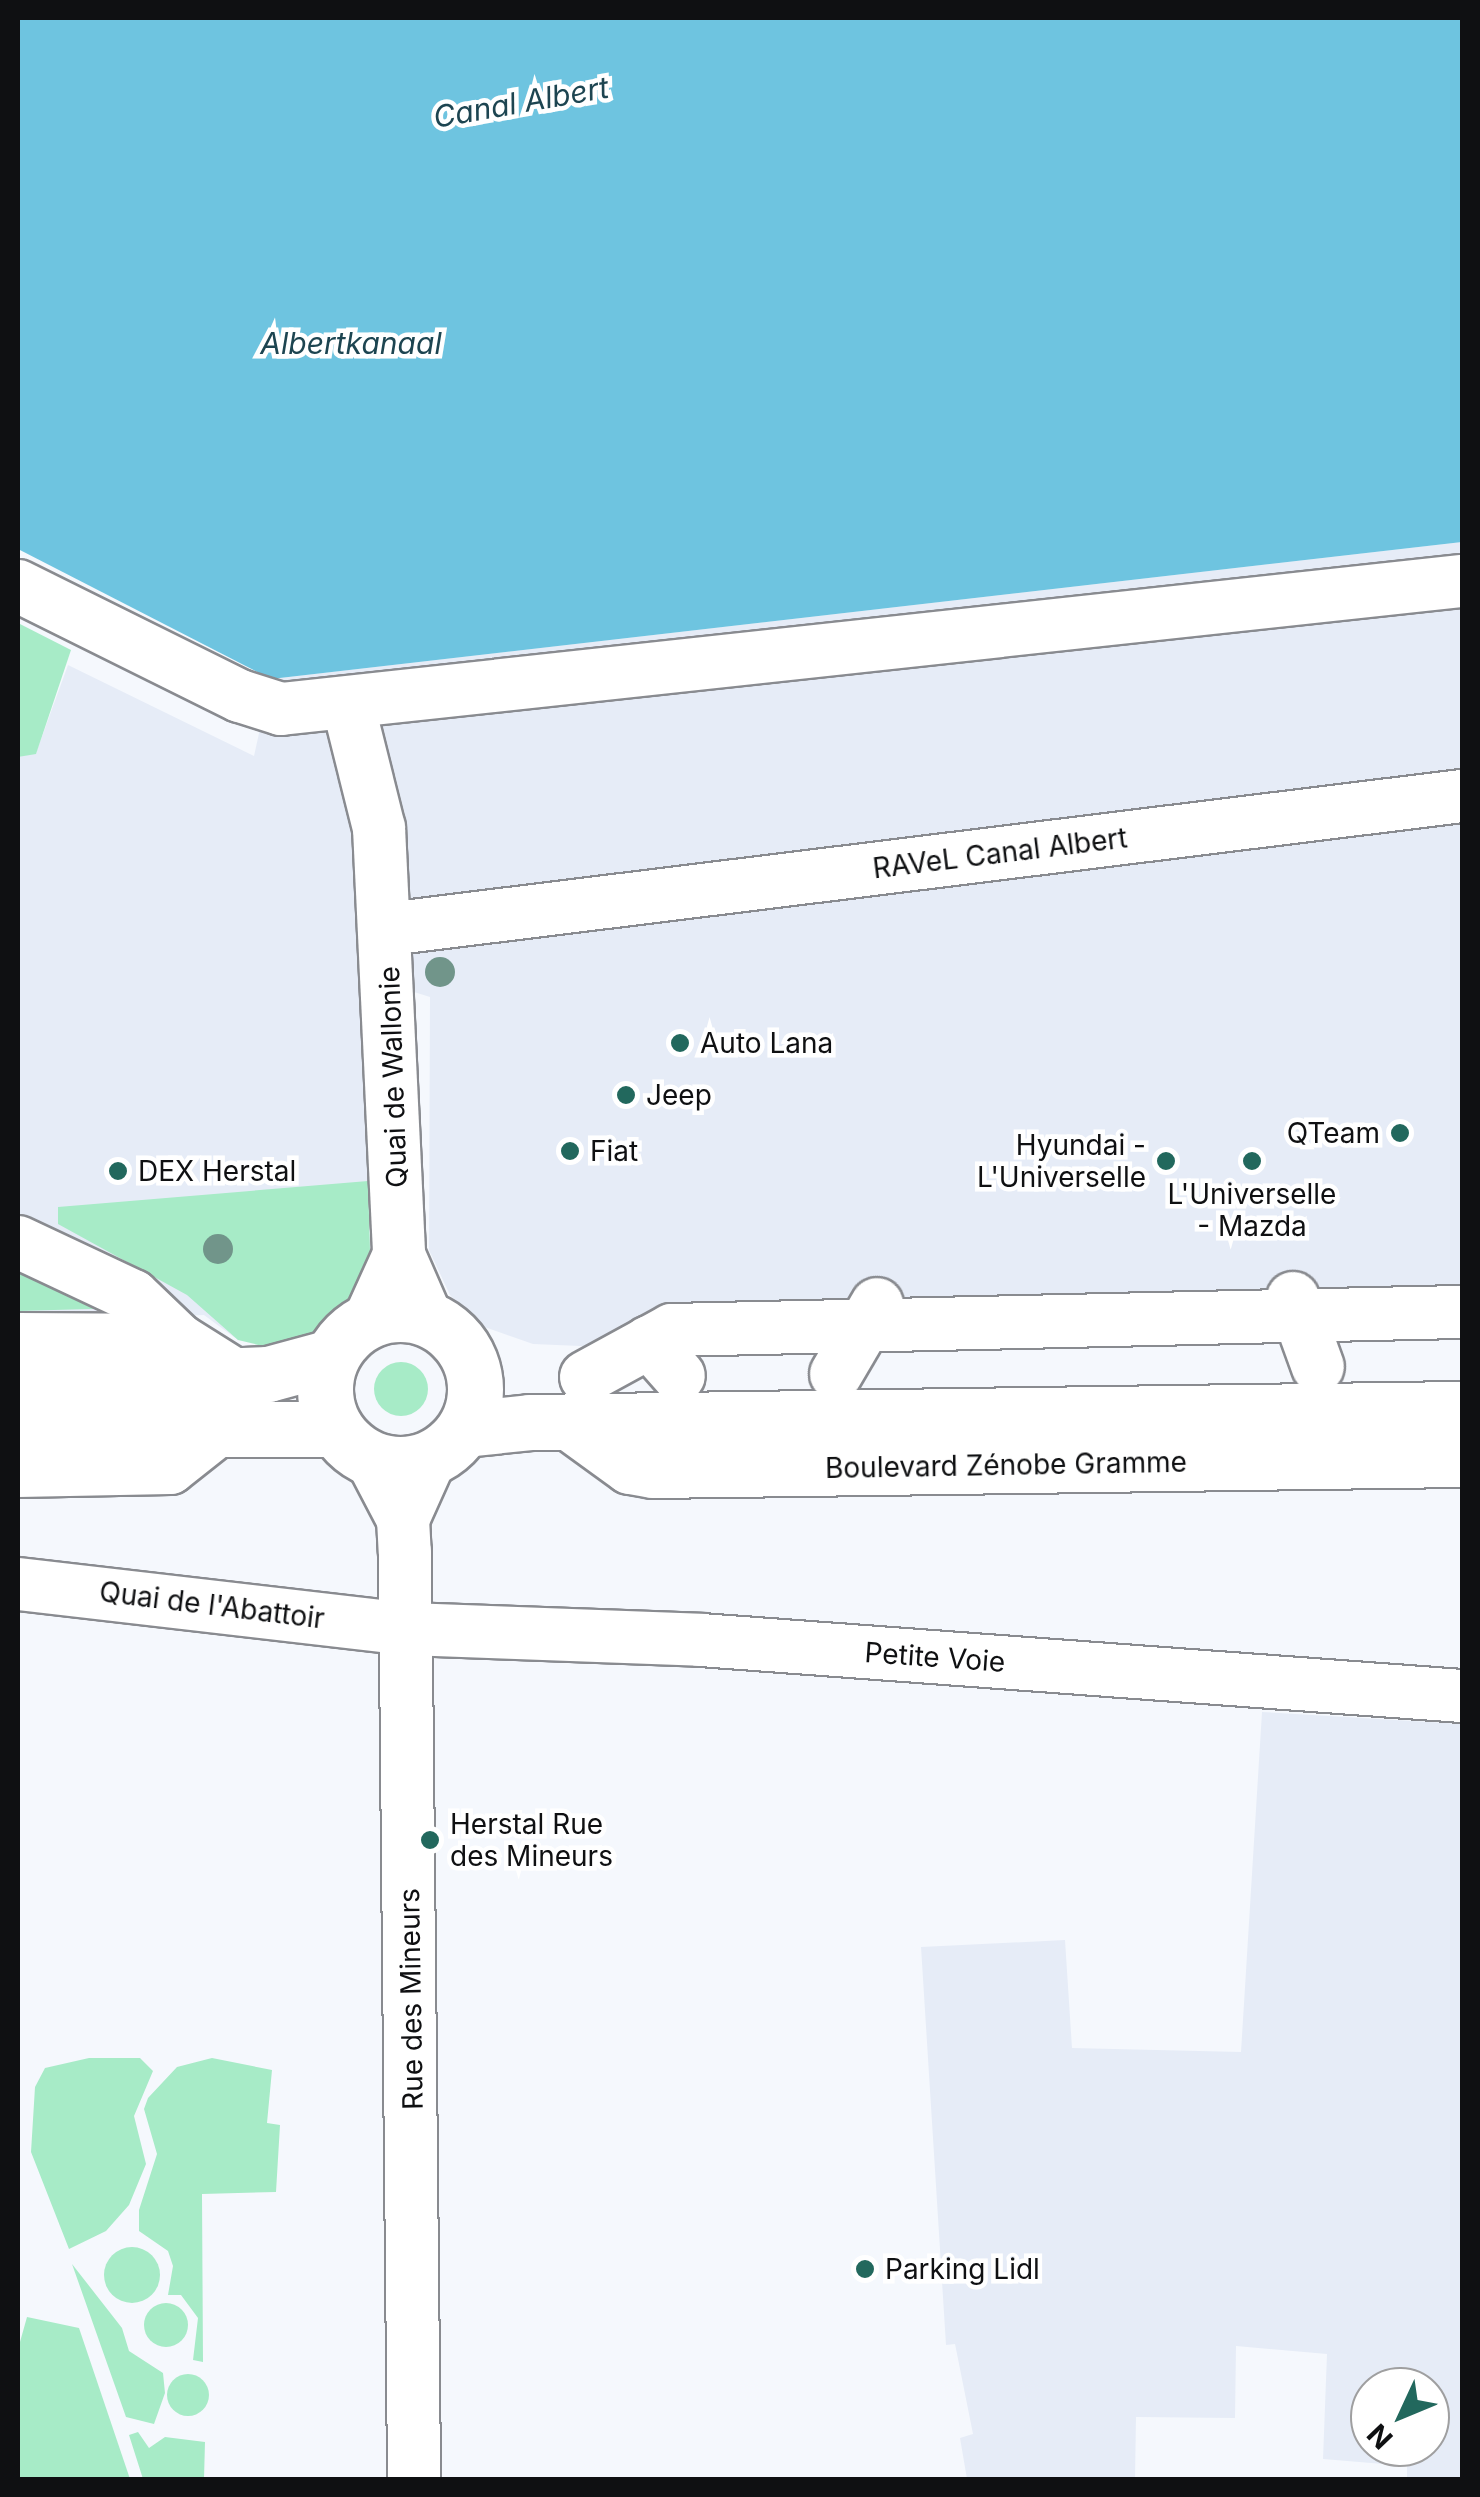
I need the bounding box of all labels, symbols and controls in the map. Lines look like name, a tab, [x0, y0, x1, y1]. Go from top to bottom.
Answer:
water label: Canal Albert	[431, 69, 611, 135]
water label: Albertkanaal	[260, 325, 442, 361]
street label: RAVeL Canal Albert	[871, 821, 1129, 885]
street label: Quai de Wallonie	[372, 966, 414, 1188]
place label: Auto Lana	[700, 1026, 833, 1060]
marker: Auto Lana	[669, 1032, 691, 1054]
place label: Jeep	[646, 1078, 712, 1112]
marker: Jeep	[615, 1084, 637, 1106]
place label: QTeam	[1287, 1116, 1380, 1150]
marker: QTeam	[1389, 1122, 1411, 1144]
place label: Hyundai - L'Universelle	[977, 1128, 1146, 1194]
place label: Fiat	[590, 1134, 638, 1168]
marker: Fiat	[559, 1140, 581, 1162]
marker: Hyundai - L'Universelle	[1155, 1150, 1177, 1172]
marker: L'Universelle - Mazda	[1241, 1150, 1263, 1172]
place label: DEX Herstal	[138, 1154, 296, 1188]
marker: DEX Herstal	[107, 1160, 129, 1182]
place label: L'Universelle - Mazda	[1168, 1177, 1336, 1243]
street label: Boulevard Zénobe Gramme	[825, 1445, 1187, 1485]
street label: Quai de l'Abattoir	[98, 1575, 326, 1635]
street label: Petite Voie	[864, 1635, 1006, 1679]
place label: Herstal Rue des Mineurs	[450, 1807, 613, 1873]
marker: Herstal Rue des Mineurs	[419, 1829, 441, 1851]
street label: Rue des Mineurs	[392, 1888, 430, 2110]
place label: Parking Lidl	[885, 2252, 1040, 2286]
marker: Parking Lidl	[854, 2258, 876, 2280]
north arrow	[1350, 2367, 1450, 2467]
text: N	[1360, 2417, 1400, 2456]

